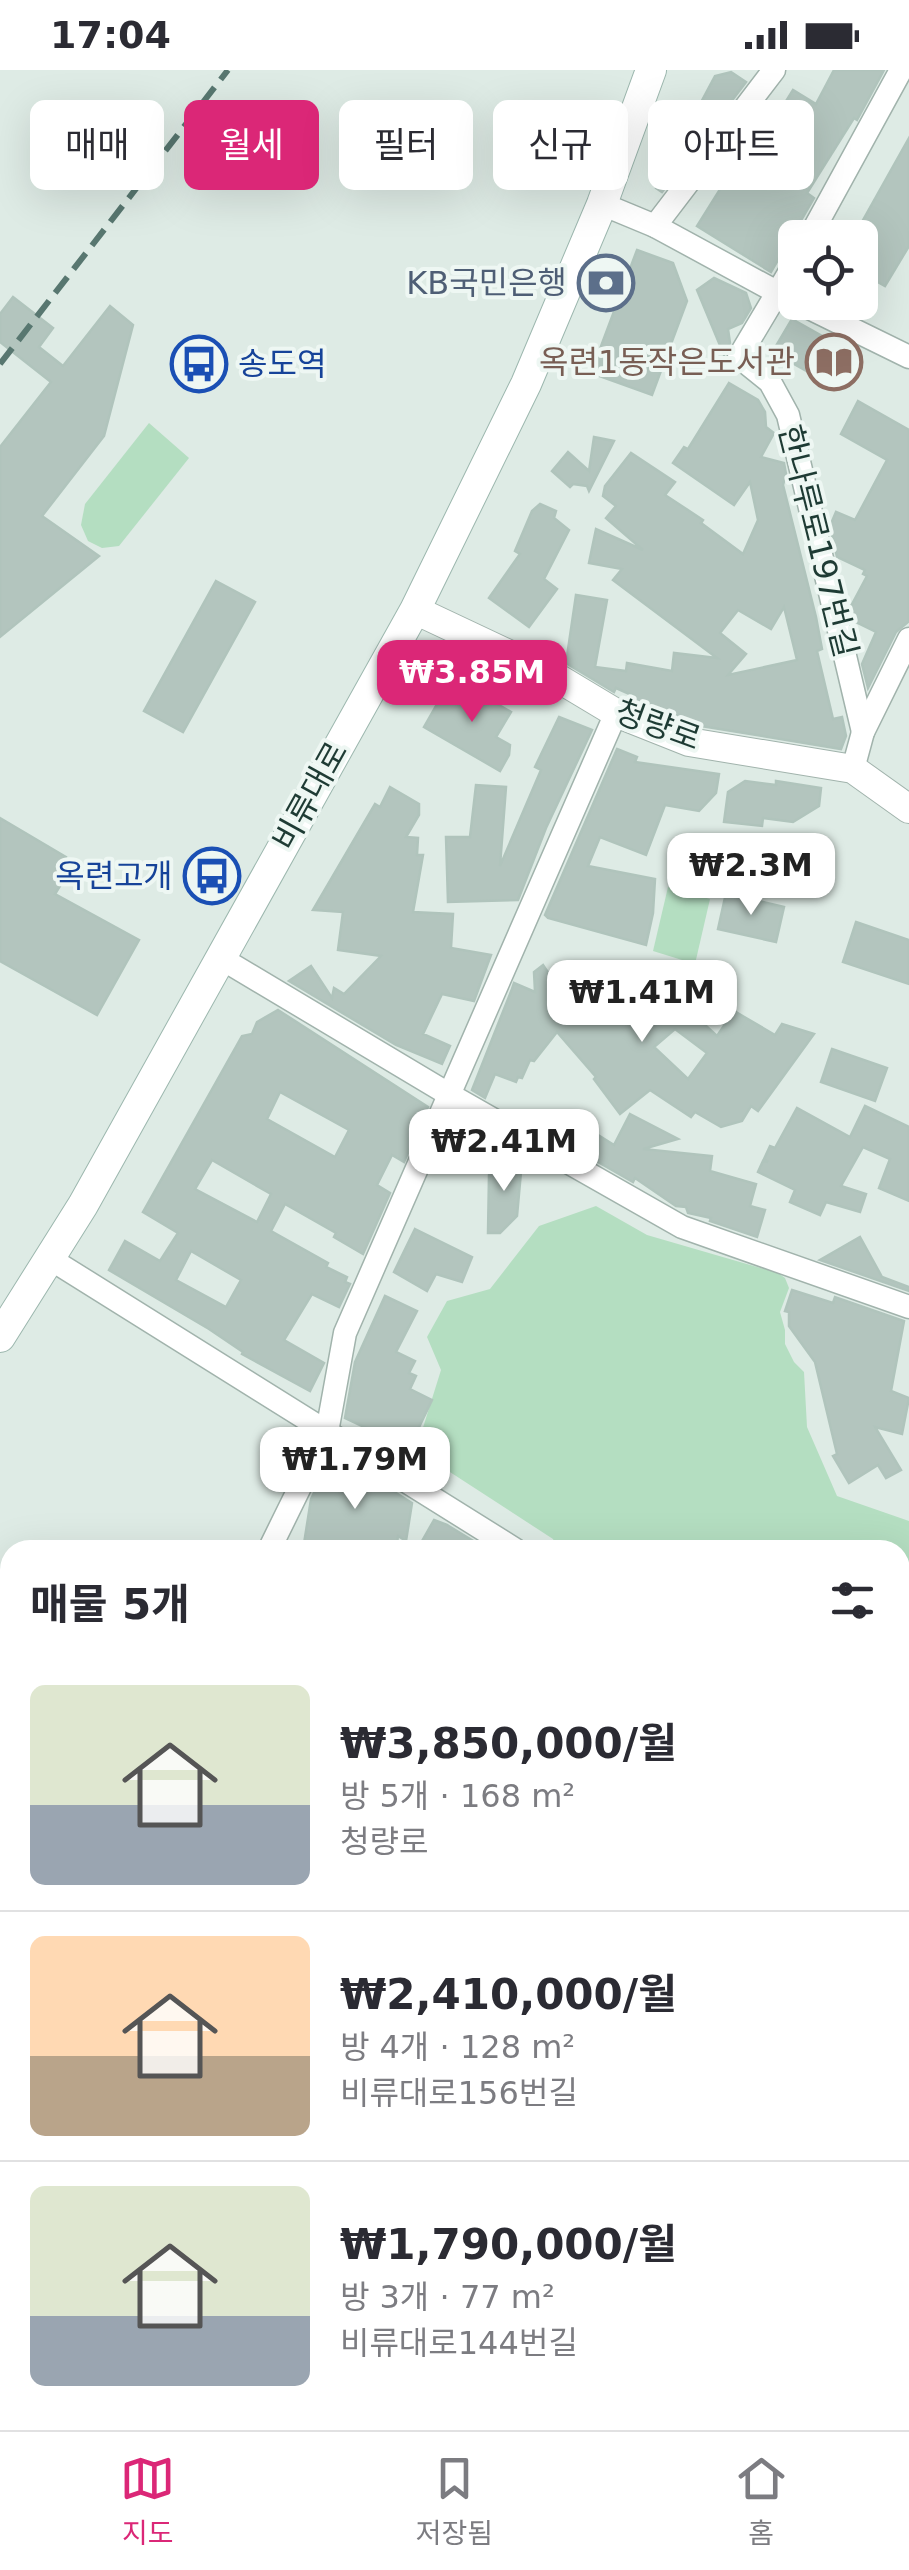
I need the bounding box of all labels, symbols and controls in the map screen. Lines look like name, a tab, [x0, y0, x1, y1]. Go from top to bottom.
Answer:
text: 17:04	[50, 13, 171, 57]
chip: 매매	[30, 100, 164, 190]
chip: 월세	[184, 100, 319, 190]
chip: 필터	[339, 100, 473, 190]
chip: 신규	[493, 100, 628, 190]
chip: 아파트	[648, 100, 814, 190]
map controls	[778, 220, 878, 320]
button: locate	[778, 220, 878, 320]
bank icon: KB국민은행	[576, 253, 636, 313]
place label: KB국민은행	[406, 264, 567, 302]
library icon: 옥련1동작은도서관	[804, 332, 864, 392]
bus stop icon: 송도역	[169, 334, 229, 394]
place label: 옥련1동작은도서관	[539, 343, 795, 381]
place label: 송도역	[238, 345, 326, 383]
street label: 한나루로197번길	[771, 421, 865, 661]
pin: ₩3.85M	[391, 640, 553, 725]
text: ₩3.85M	[399, 653, 545, 691]
street label: 청량로	[610, 692, 706, 758]
street label: 비류대로	[265, 735, 355, 857]
pin: ₩2.3M	[681, 833, 821, 918]
bus stop icon: 옥련고개	[182, 846, 242, 906]
text: ₩2.3M	[689, 846, 813, 884]
place label: 옥련고개	[55, 857, 173, 895]
pin: ₩1.41M	[561, 960, 723, 1045]
text: ₩1.41M	[569, 973, 715, 1011]
pin: ₩2.41M	[423, 1109, 585, 1194]
text: ₩2.41M	[431, 1122, 577, 1160]
pin: ₩1.79M	[274, 1427, 436, 1512]
text: ₩1.79M	[282, 1440, 428, 1478]
icon: filters	[825, 1573, 880, 1628]
text: 매물 5개	[30, 1580, 190, 1629]
text: ₩3,850,000/월	[340, 1719, 677, 1768]
icon: home	[110, 1725, 230, 1845]
text: 방 5개 · 168 m²	[340, 1777, 575, 1815]
text: 청량로	[340, 1823, 428, 1861]
text: ₩2,410,000/월	[340, 1970, 677, 2019]
icon: home	[110, 1976, 230, 2096]
text: 방 4개 · 128 m²	[340, 2028, 575, 2066]
text: 비류대로156번길	[340, 2074, 578, 2112]
text: ₩1,790,000/월	[340, 2220, 677, 2269]
icon: home	[110, 2226, 230, 2346]
text: 방 3개 · 77 m²	[340, 2278, 555, 2316]
text: 비류대로144번길	[340, 2324, 578, 2362]
tab: 지도	[120, 2451, 175, 2551]
tab: 저장됨	[416, 2451, 493, 2551]
tab: 홈	[734, 2451, 789, 2551]

